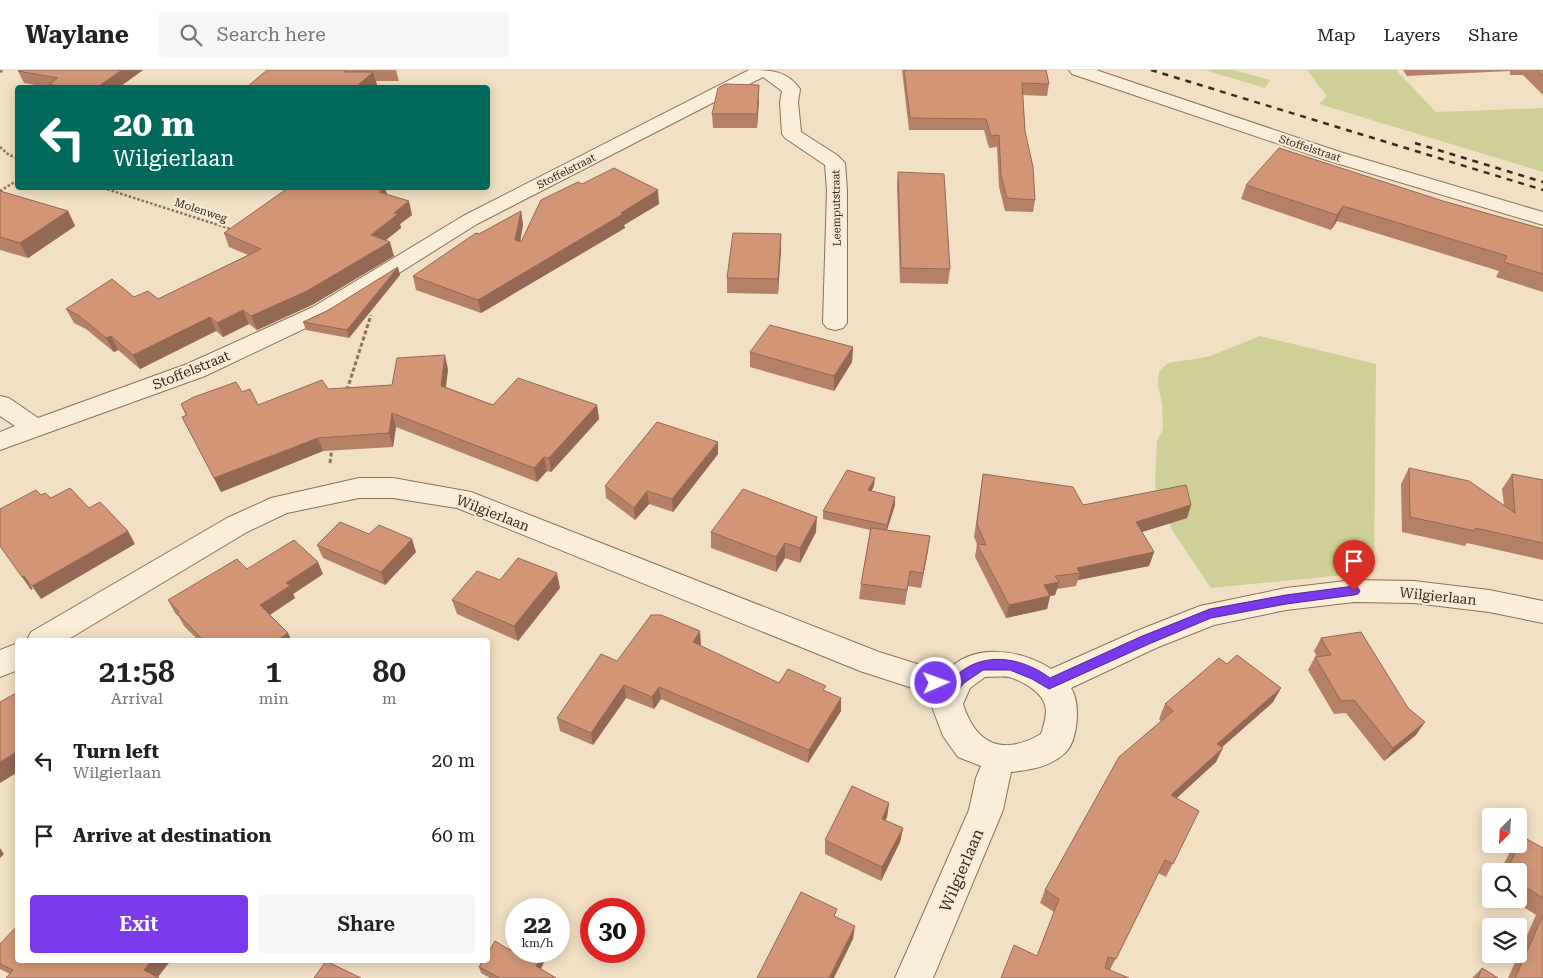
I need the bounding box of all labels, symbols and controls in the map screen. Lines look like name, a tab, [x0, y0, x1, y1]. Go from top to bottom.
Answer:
search box	[159, 12, 509, 57]
text: Waylane	[25, 21, 129, 49]
icon: search	[177, 21, 205, 49]
text: Search here	[217, 23, 326, 46]
text: Map	[1317, 24, 1356, 45]
text: Layers	[1384, 24, 1440, 45]
text: Share	[1468, 24, 1518, 45]
text: 20 m	[113, 104, 195, 145]
icon: left	[30, 105, 95, 170]
street label: Stoffelstraat	[1277, 132, 1342, 165]
text: Wilgierlaan	[113, 146, 234, 171]
street label: Stoffelstraat	[535, 151, 598, 192]
street label: Leemputstraat	[829, 170, 844, 246]
street label: Molenweg	[173, 196, 230, 225]
street label: Stoffelstraat	[150, 347, 232, 393]
street label: Wilgierlaan	[454, 492, 532, 534]
pin	[1333, 540, 1375, 591]
icon: arrive	[1340, 547, 1368, 575]
street label: Wilgierlaan	[1399, 584, 1477, 608]
text: 21:58	[99, 654, 175, 689]
text: 1	[265, 654, 282, 689]
text: 80	[373, 654, 406, 689]
position arrow	[909, 656, 961, 708]
text: Arrival	[111, 689, 163, 708]
text: min	[259, 689, 289, 708]
text: m	[382, 689, 397, 708]
text: Turn left	[73, 740, 159, 763]
icon: left	[30, 747, 58, 775]
text: 20 m	[432, 749, 475, 772]
text: Wilgierlaan	[73, 763, 161, 782]
north arrow	[1482, 808, 1528, 852]
map controls	[1482, 808, 1527, 963]
icon: arrive	[30, 822, 58, 850]
text: Arrive at destination	[73, 824, 271, 847]
text: 60 m	[432, 824, 475, 847]
street label: Wilgierlaan	[935, 826, 987, 915]
button: search	[1482, 863, 1527, 908]
button: Exit	[30, 895, 248, 953]
button: Share	[258, 895, 475, 953]
speed limit sign: 30	[580, 898, 645, 963]
text: 22	[523, 910, 552, 939]
button: layers	[1482, 918, 1527, 963]
text: km/h	[521, 936, 554, 950]

